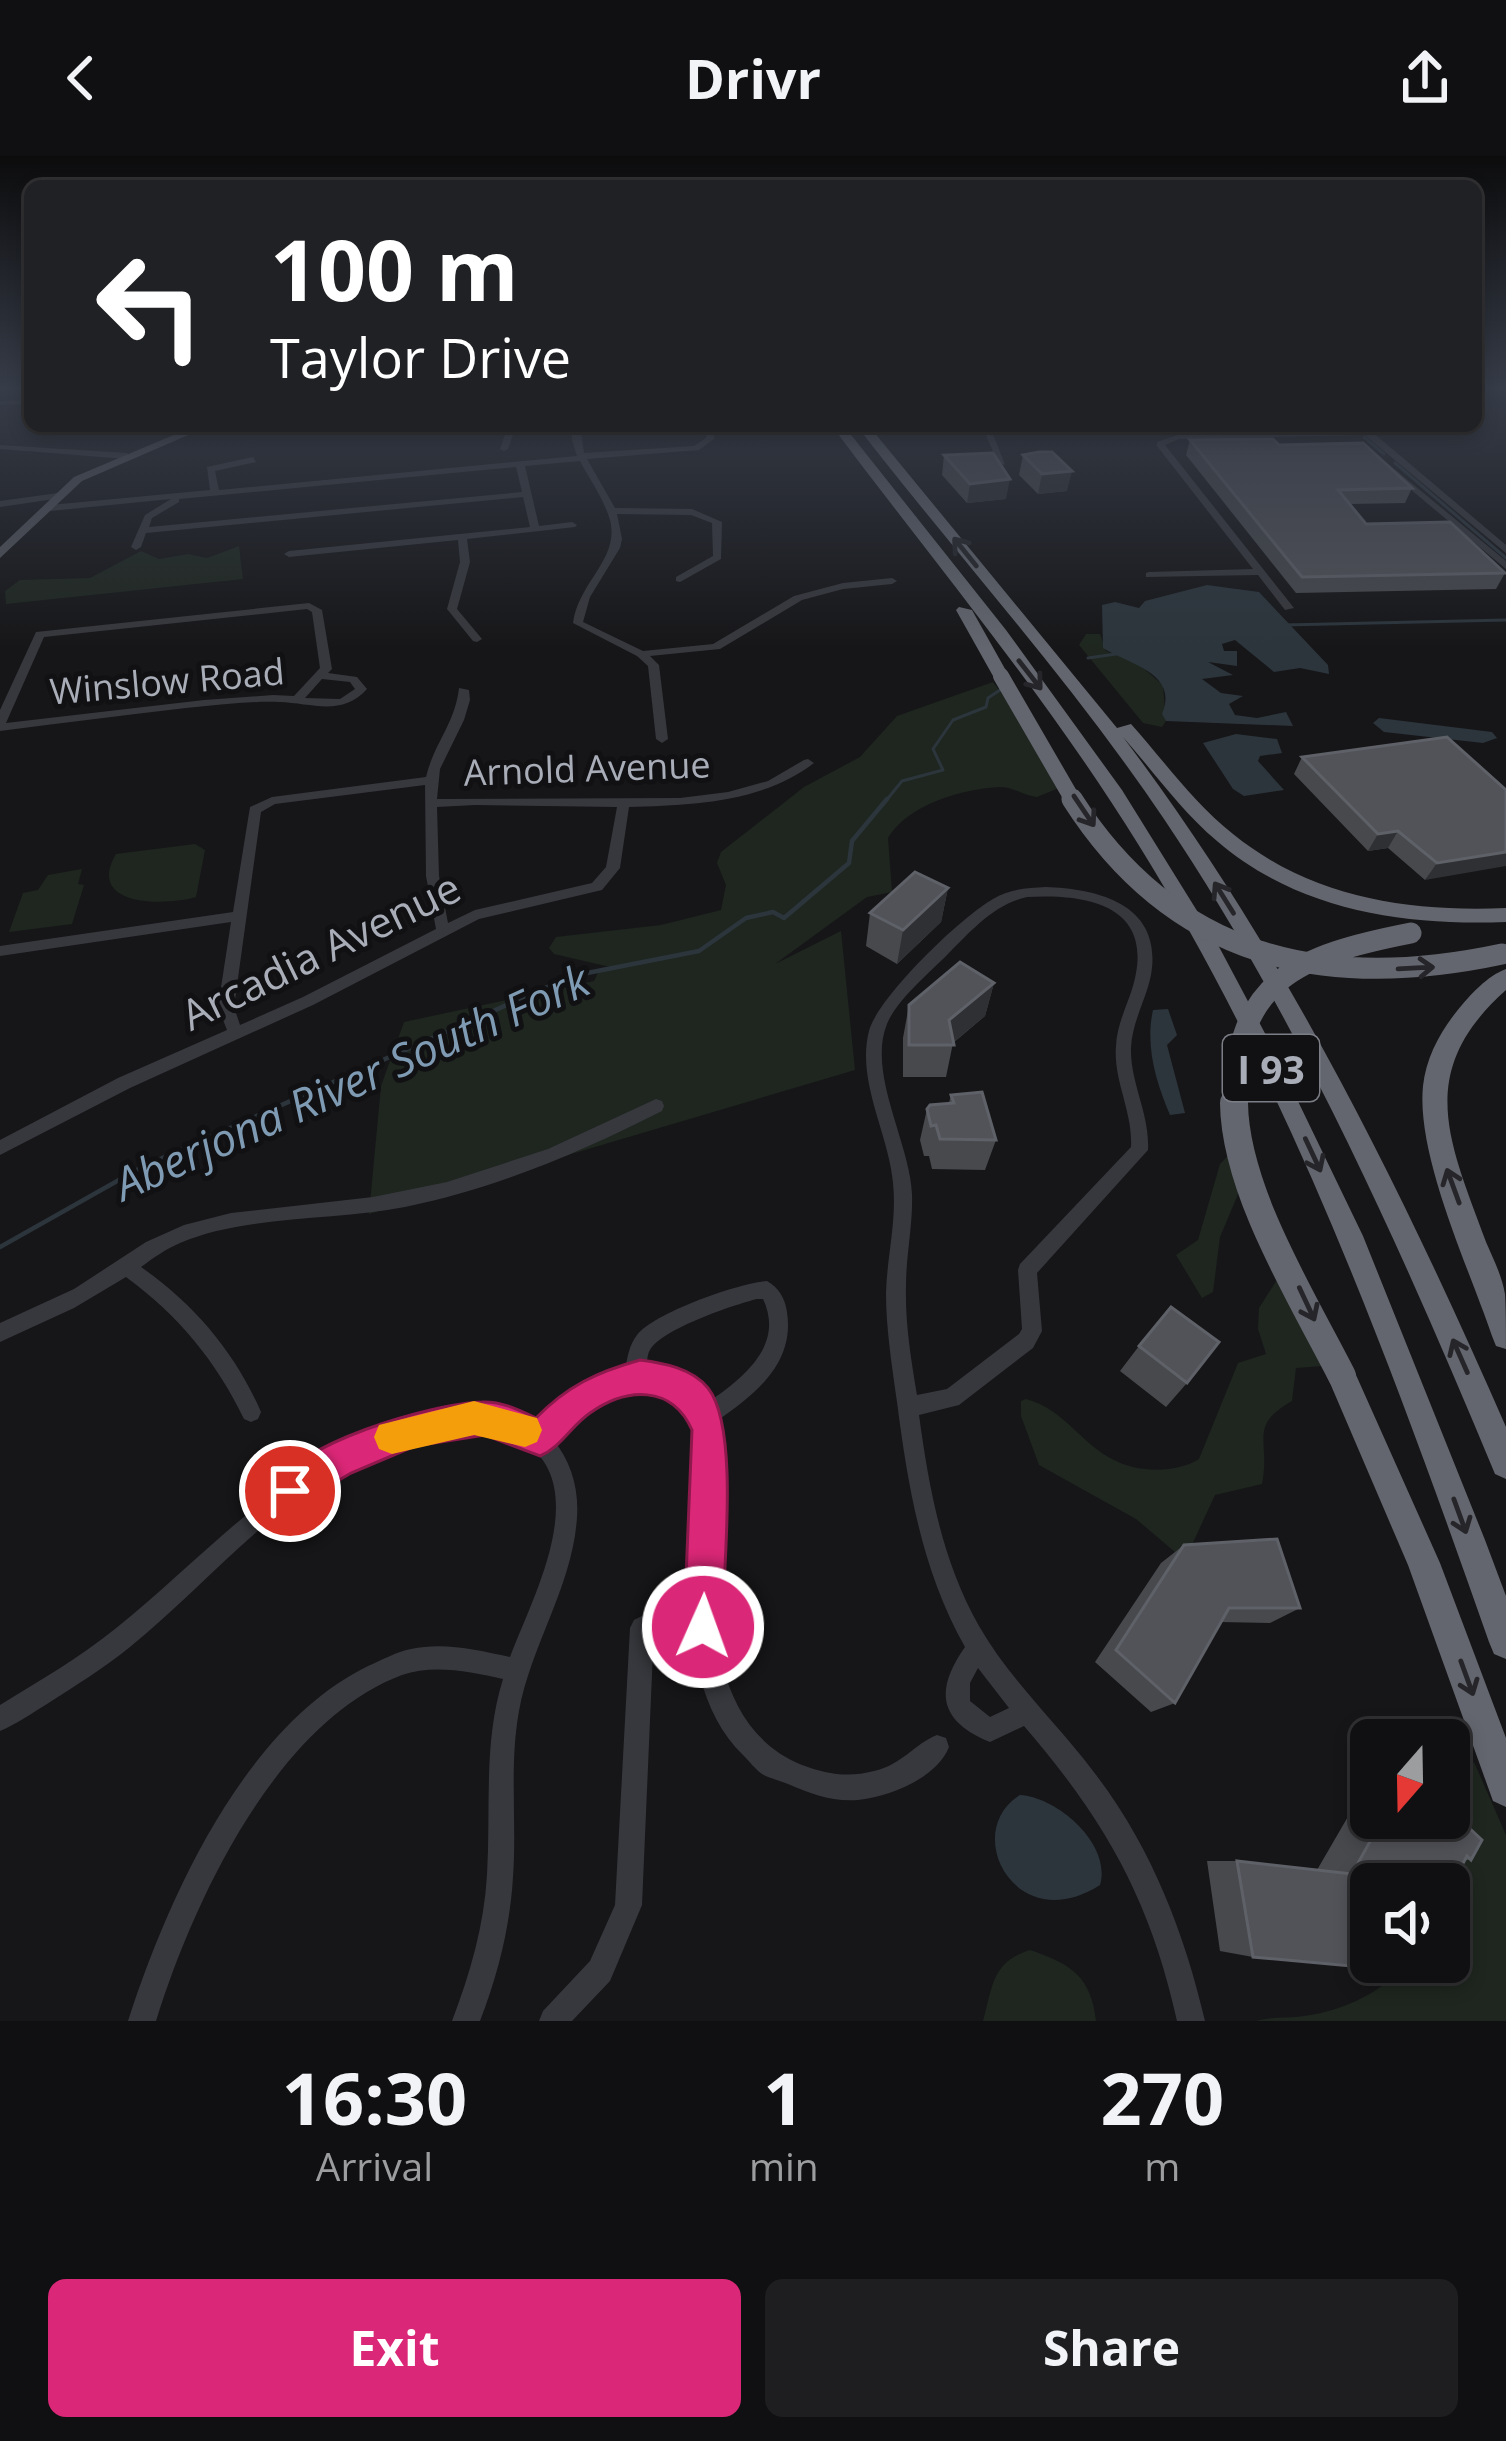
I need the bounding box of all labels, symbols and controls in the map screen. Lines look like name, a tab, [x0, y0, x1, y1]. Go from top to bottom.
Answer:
text: Drivr	[685, 41, 821, 115]
icon: back	[48, 45, 114, 111]
icon: share	[1392, 45, 1458, 111]
text: 100 m	[270, 211, 518, 326]
icon: left	[72, 228, 228, 384]
text: Taylor Drive	[270, 320, 571, 394]
one-way arrow	[952, 537, 980, 568]
street label: Winslow Road	[48, 646, 286, 716]
one-way arrow	[1017, 659, 1043, 691]
street label: Arnold Avenue	[463, 739, 711, 797]
one-way arrow	[1071, 794, 1096, 828]
street label: Arcadia Avenue	[171, 858, 469, 1042]
one-way arrow	[1212, 882, 1236, 916]
water label: Aberjona River South Fork	[101, 948, 600, 1215]
one-way arrow	[1396, 956, 1435, 979]
road number: I 93	[1223, 1035, 1319, 1101]
one-way arrow	[1303, 1136, 1325, 1172]
one-way arrow	[1441, 1169, 1462, 1206]
one-way arrow	[1297, 1285, 1319, 1321]
one-way arrow	[1447, 1339, 1469, 1375]
pin	[239, 1440, 341, 1542]
icon: arrive	[257, 1458, 323, 1524]
one-way arrow	[1451, 1497, 1473, 1534]
position arrow	[640, 1564, 766, 1690]
one-way arrow	[1458, 1659, 1479, 1696]
north arrow	[1350, 1719, 1470, 1839]
map controls	[1350, 1719, 1470, 1983]
button: sound	[1350, 1863, 1470, 1983]
text: 16:30	[282, 2048, 467, 2146]
text: 1	[763, 2048, 804, 2146]
text: 270	[1101, 2048, 1224, 2146]
text: Arrival	[316, 2139, 433, 2192]
text: min	[749, 2139, 819, 2192]
text: m	[1144, 2139, 1180, 2192]
button: Exit	[48, 2279, 741, 2417]
button: Share	[765, 2279, 1458, 2417]

